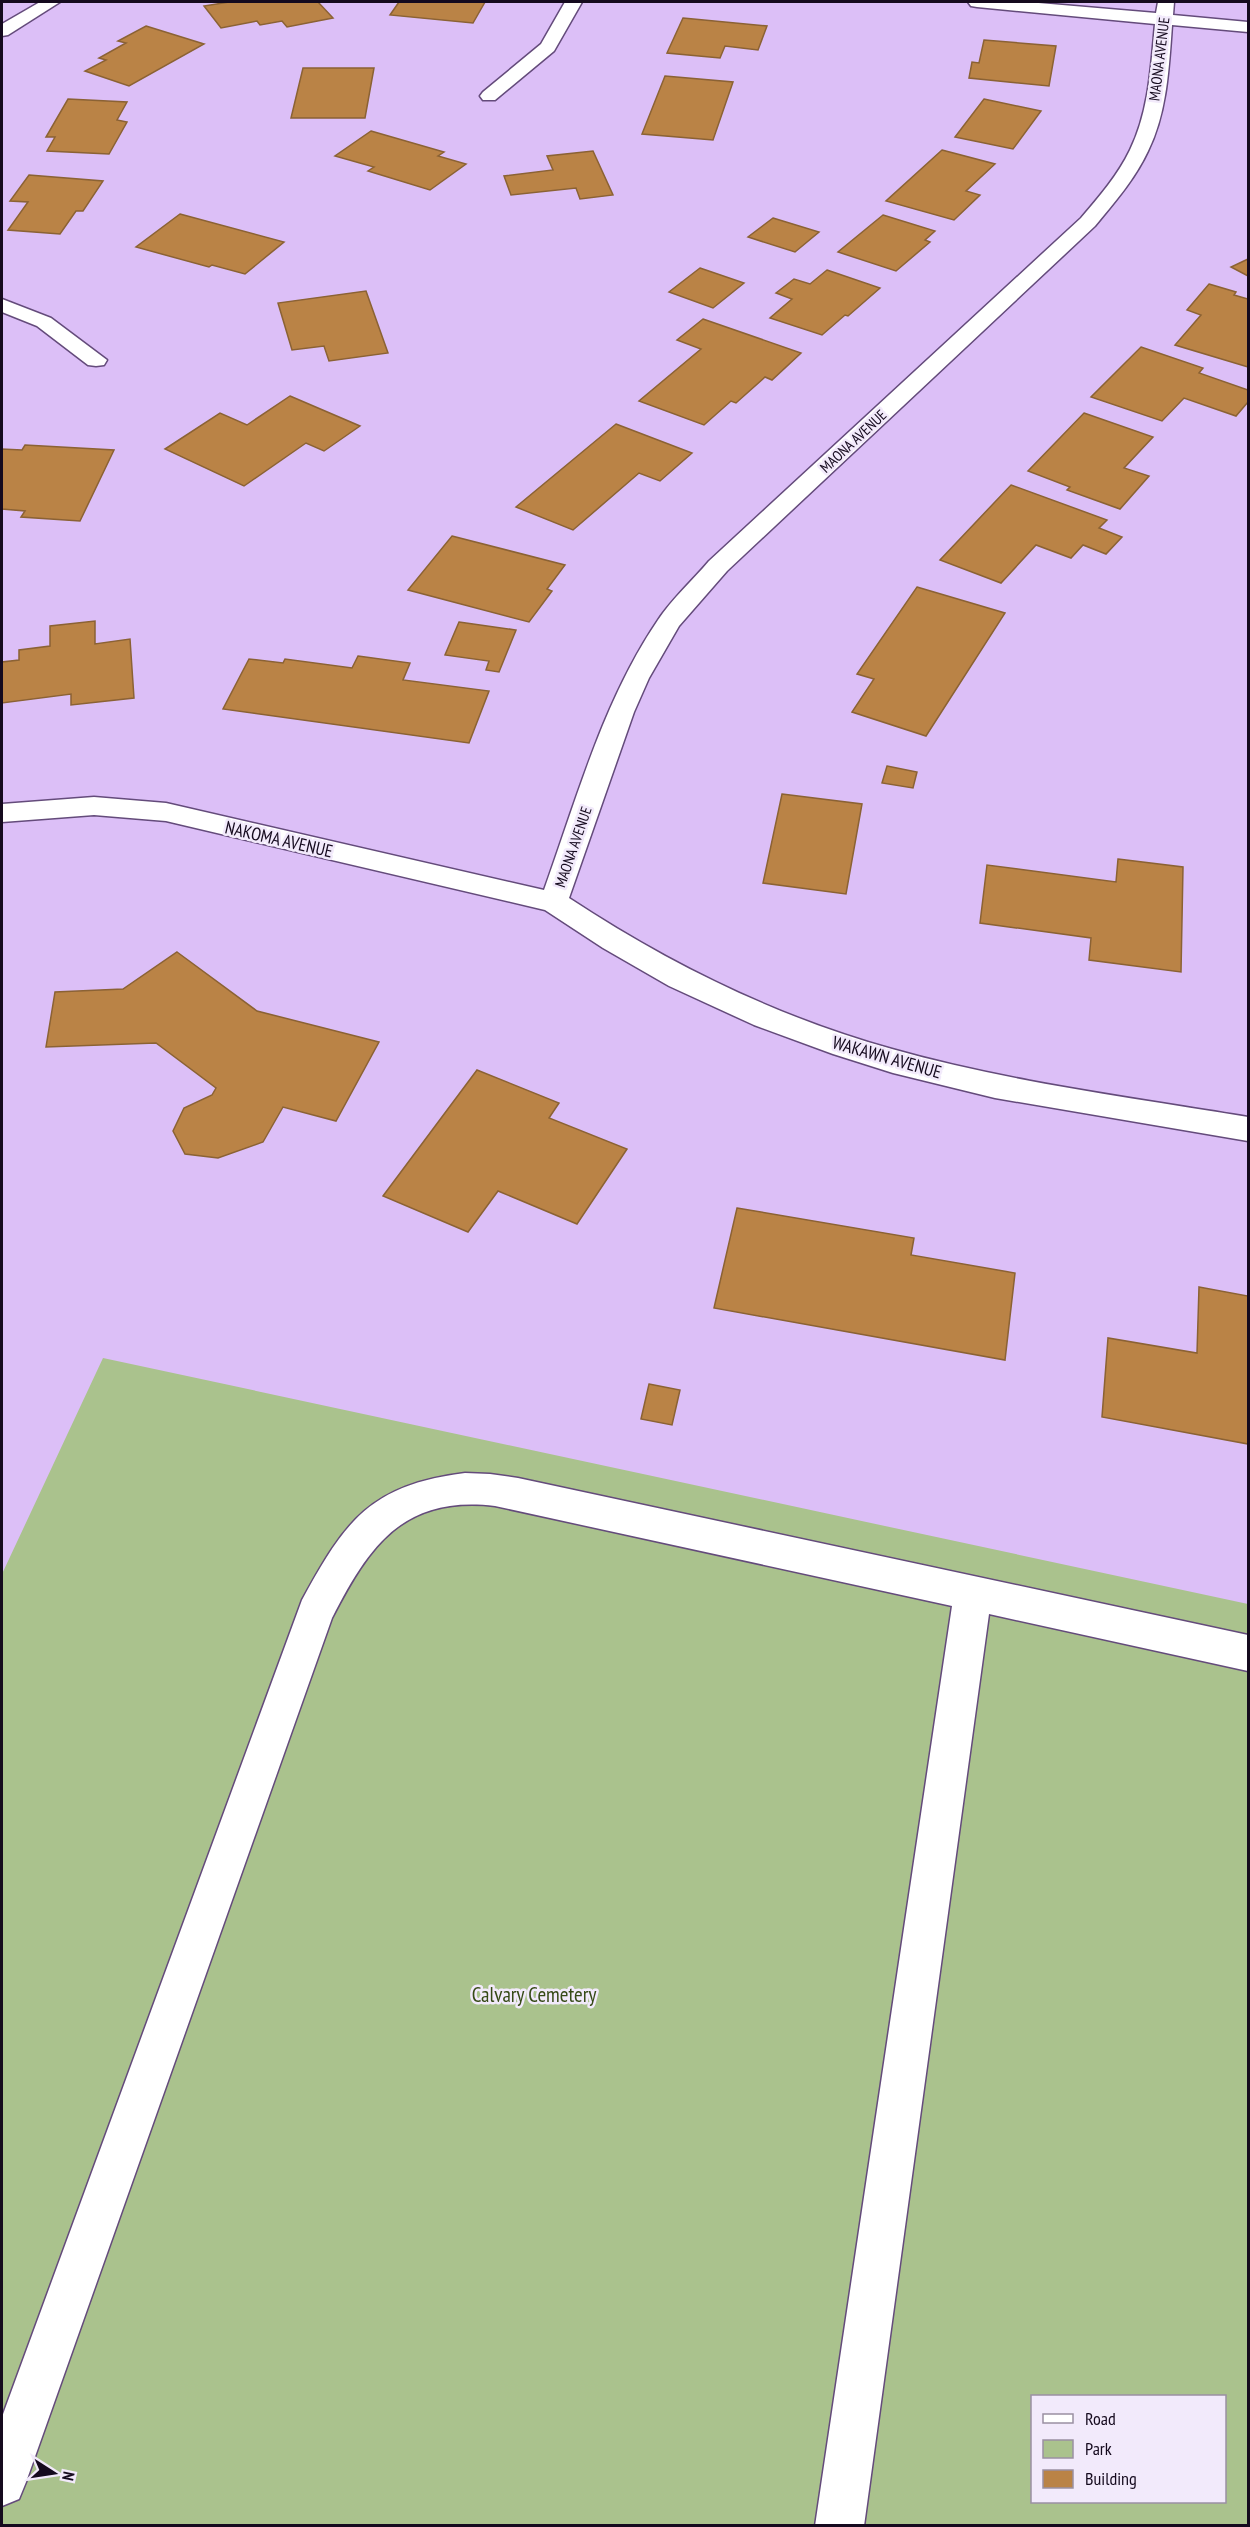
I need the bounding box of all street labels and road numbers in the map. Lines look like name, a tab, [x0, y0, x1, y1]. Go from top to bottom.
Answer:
street label: MAONA AVENUE	[1144, 16, 1174, 102]
street label: MAONA AVENUE	[816, 405, 890, 477]
street label: MAONA AVENUE	[550, 804, 596, 890]
street label: NAKOMA AVENUE	[223, 815, 335, 863]
street label: WAKAWN AVENUE	[830, 1030, 944, 1084]

